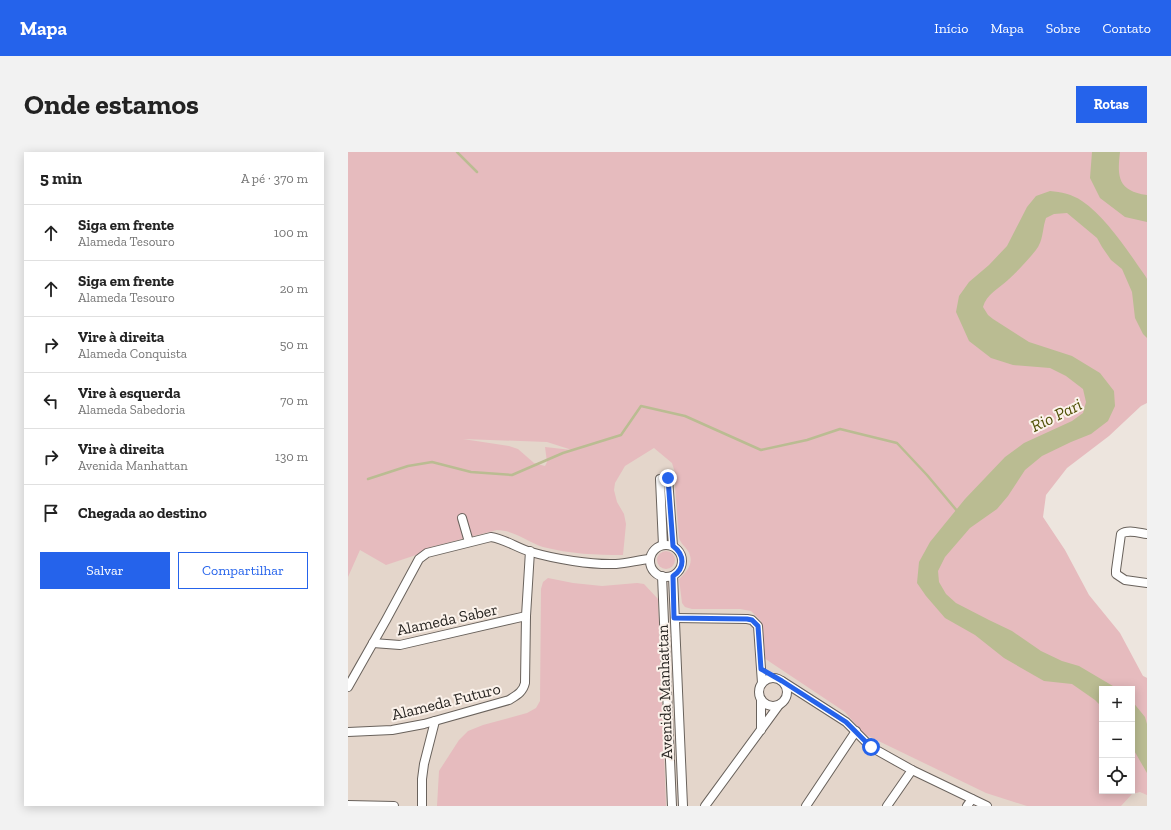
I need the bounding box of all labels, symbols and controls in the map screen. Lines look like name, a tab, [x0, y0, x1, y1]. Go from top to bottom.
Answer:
text: Mapa	[20, 17, 67, 40]
text: Início	[934, 20, 968, 37]
text: Mapa	[990, 20, 1024, 37]
text: Sobre	[1046, 20, 1080, 37]
text: Contato	[1102, 20, 1151, 37]
button: Rotas	[1076, 86, 1147, 123]
text: Onde estamos	[24, 88, 199, 121]
text: 5 min	[40, 168, 82, 188]
text: A pé · 370 m	[241, 171, 308, 186]
text: Siga em frente	[78, 216, 174, 234]
icon: ahead	[40, 222, 62, 244]
text: 100 m	[274, 225, 308, 240]
text: Alameda Tesouro	[78, 234, 175, 249]
text: Siga em frente	[78, 272, 174, 290]
icon: ahead	[40, 278, 62, 300]
text: 20 m	[280, 281, 308, 296]
text: Alameda Tesouro	[78, 290, 175, 305]
text: Vire à direita	[78, 328, 164, 346]
icon: right	[40, 334, 62, 356]
text: 50 m	[280, 337, 308, 352]
text: Alameda Conquista	[78, 346, 187, 361]
text: Vire à esquerda	[78, 384, 181, 402]
icon: left	[40, 390, 62, 412]
text: 70 m	[280, 393, 308, 408]
water label: Rio Pari	[1027, 394, 1085, 436]
text: Alameda Sabedoria	[78, 402, 185, 417]
text: Vire à direita	[78, 440, 164, 458]
icon: right	[40, 446, 62, 468]
text: 130 m	[275, 449, 308, 464]
text: Avenida Manhattan	[78, 458, 188, 473]
route end	[659, 469, 677, 487]
icon: arrive	[40, 502, 62, 524]
text: Chegada ao destino	[78, 504, 207, 522]
button: Salvar	[40, 552, 170, 589]
button: Compartilhar	[178, 552, 308, 589]
street label: Alameda Saber	[395, 599, 500, 639]
street label: Avenida Manhattan	[653, 623, 676, 760]
street label: Alameda Futuro	[390, 679, 503, 724]
map controls	[1099, 686, 1135, 794]
button: +	[1099, 686, 1135, 722]
button: −	[1099, 722, 1135, 758]
route start	[862, 738, 880, 756]
button: locate	[1099, 758, 1135, 794]

